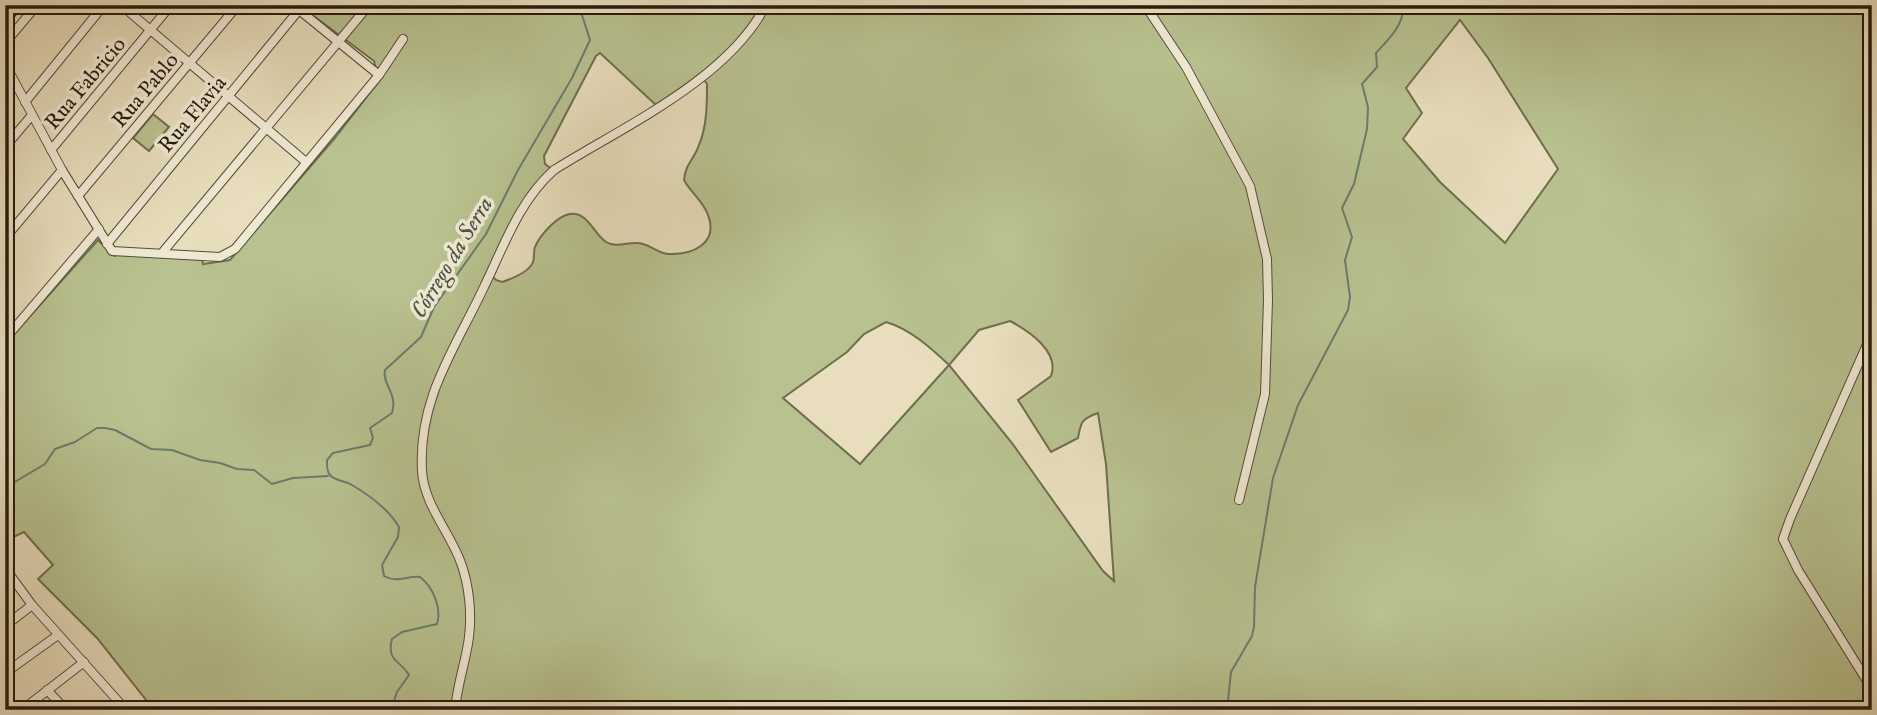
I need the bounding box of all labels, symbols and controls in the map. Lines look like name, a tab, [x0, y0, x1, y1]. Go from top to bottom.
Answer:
street label: Rua Fabricio	[40, 32, 133, 136]
street label: Rua Pablo	[107, 48, 185, 134]
street label: Rua Flavia	[153, 70, 234, 159]
water label: Córrego da Serra	[405, 192, 501, 324]

